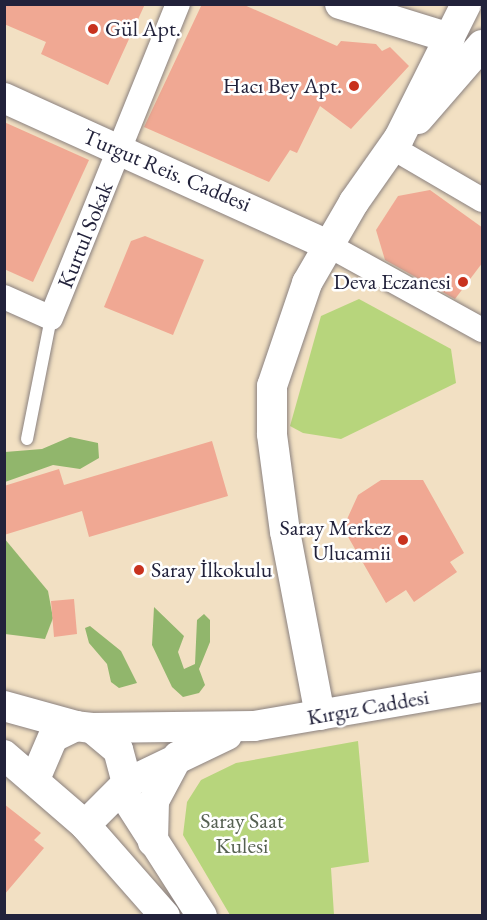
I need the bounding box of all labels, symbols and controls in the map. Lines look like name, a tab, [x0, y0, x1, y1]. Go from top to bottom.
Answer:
place label: Gül Apt.	[105, 16, 181, 42]
marker: Gül Apt.	[86, 22, 100, 36]
place label: Hacı Bey Apt.	[223, 73, 342, 99]
marker: Hacı Bey Apt.	[347, 79, 361, 93]
street label: Turgut Reis. Caddesi	[79, 123, 255, 217]
street label: Kurtul Sokak	[52, 178, 118, 292]
place label: Deva Eczanesi	[333, 269, 451, 295]
marker: Deva Eczanesi	[456, 275, 470, 289]
place label: Saray Merkez Ulucamii	[280, 514, 391, 566]
marker: Saray Merkez Ulucamii	[396, 533, 410, 547]
place label: Saray İlkokulu	[151, 557, 272, 583]
marker: Saray İlkokulu	[132, 563, 146, 577]
street label: Kırgız Caddesi	[305, 683, 431, 731]
park label: Saray Saat Kulesi	[200, 807, 284, 858]

